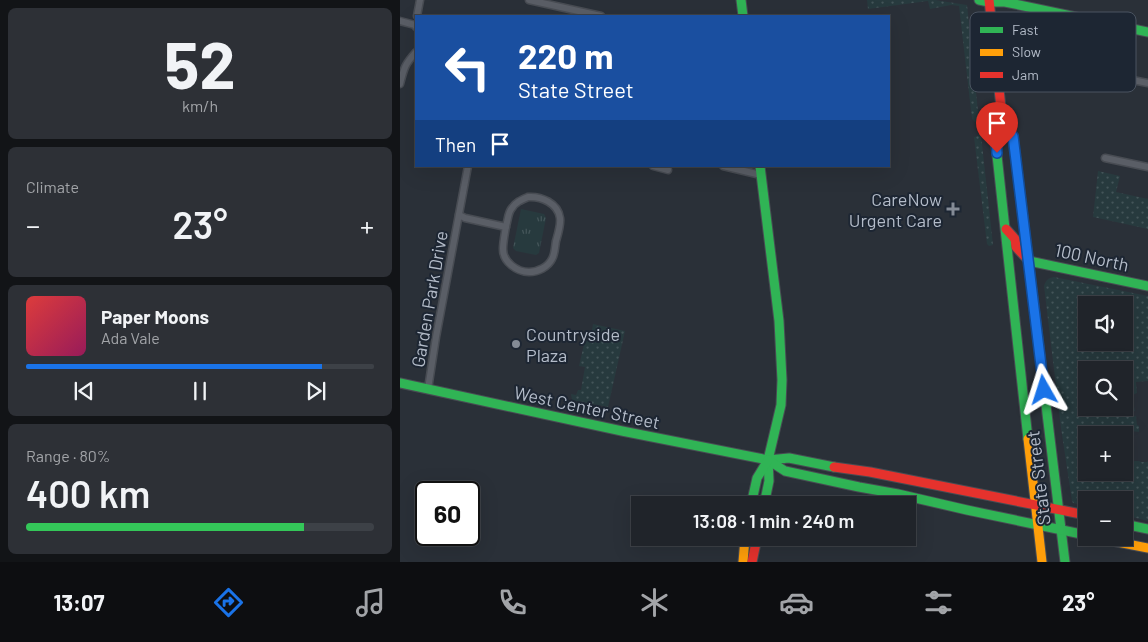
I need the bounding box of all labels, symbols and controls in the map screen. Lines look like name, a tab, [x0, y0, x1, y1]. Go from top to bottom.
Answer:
legend	[970, 12, 1136, 92]
text: Fast	[1012, 21, 1038, 38]
text: 52	[164, 24, 236, 102]
text: 220 m	[518, 34, 613, 76]
icon: left	[435, 35, 500, 100]
text: Slow	[1012, 43, 1041, 60]
text: Jam	[1012, 66, 1039, 83]
text: State Street	[518, 76, 634, 102]
text: km/h	[182, 96, 218, 115]
pin	[976, 102, 1018, 153]
icon: arrive	[983, 109, 1011, 137]
icon: arrive	[486, 130, 514, 158]
text: Then	[435, 133, 476, 156]
text: Climate	[26, 177, 79, 196]
place label: CareNow Urgent Care	[849, 188, 942, 231]
text: 23°	[172, 201, 228, 247]
marker: CareNow Urgent Care	[946, 202, 960, 216]
text: −	[26, 208, 40, 242]
text: +	[360, 208, 374, 242]
street label: Garden Park Drive	[406, 229, 452, 369]
street label: 100 North	[1053, 238, 1131, 276]
map controls	[1078, 296, 1133, 546]
button: sound	[1078, 296, 1133, 351]
text: Paper Moons	[101, 305, 209, 328]
place label: Countryside Plaza	[526, 323, 620, 366]
text: Ada Vale	[101, 328, 160, 347]
marker: Countryside Plaza	[510, 338, 522, 350]
button: search	[1078, 361, 1133, 416]
position arrow	[1017, 363, 1069, 415]
icon: previous	[70, 377, 98, 405]
icon: pause	[186, 377, 214, 405]
icon: next	[302, 377, 330, 405]
street label: West Center Street	[512, 381, 662, 433]
button: +	[1078, 426, 1133, 481]
street label: State Street	[1021, 430, 1055, 526]
text: Range · 80%	[26, 446, 110, 465]
text: 400 km	[26, 470, 150, 516]
speed limit sign: 60	[415, 481, 480, 546]
button: −	[1078, 491, 1133, 546]
text: 13:08 · 1 min · 240 m	[693, 509, 854, 532]
icon: directions	[211, 585, 246, 620]
icon: music	[353, 585, 388, 620]
icon: phone	[495, 585, 530, 620]
icon: climate	[637, 585, 672, 620]
icon: car	[779, 585, 814, 620]
icon: filters	[921, 585, 956, 620]
text: 13:07	[53, 589, 105, 615]
text: 23°	[1062, 589, 1095, 615]

